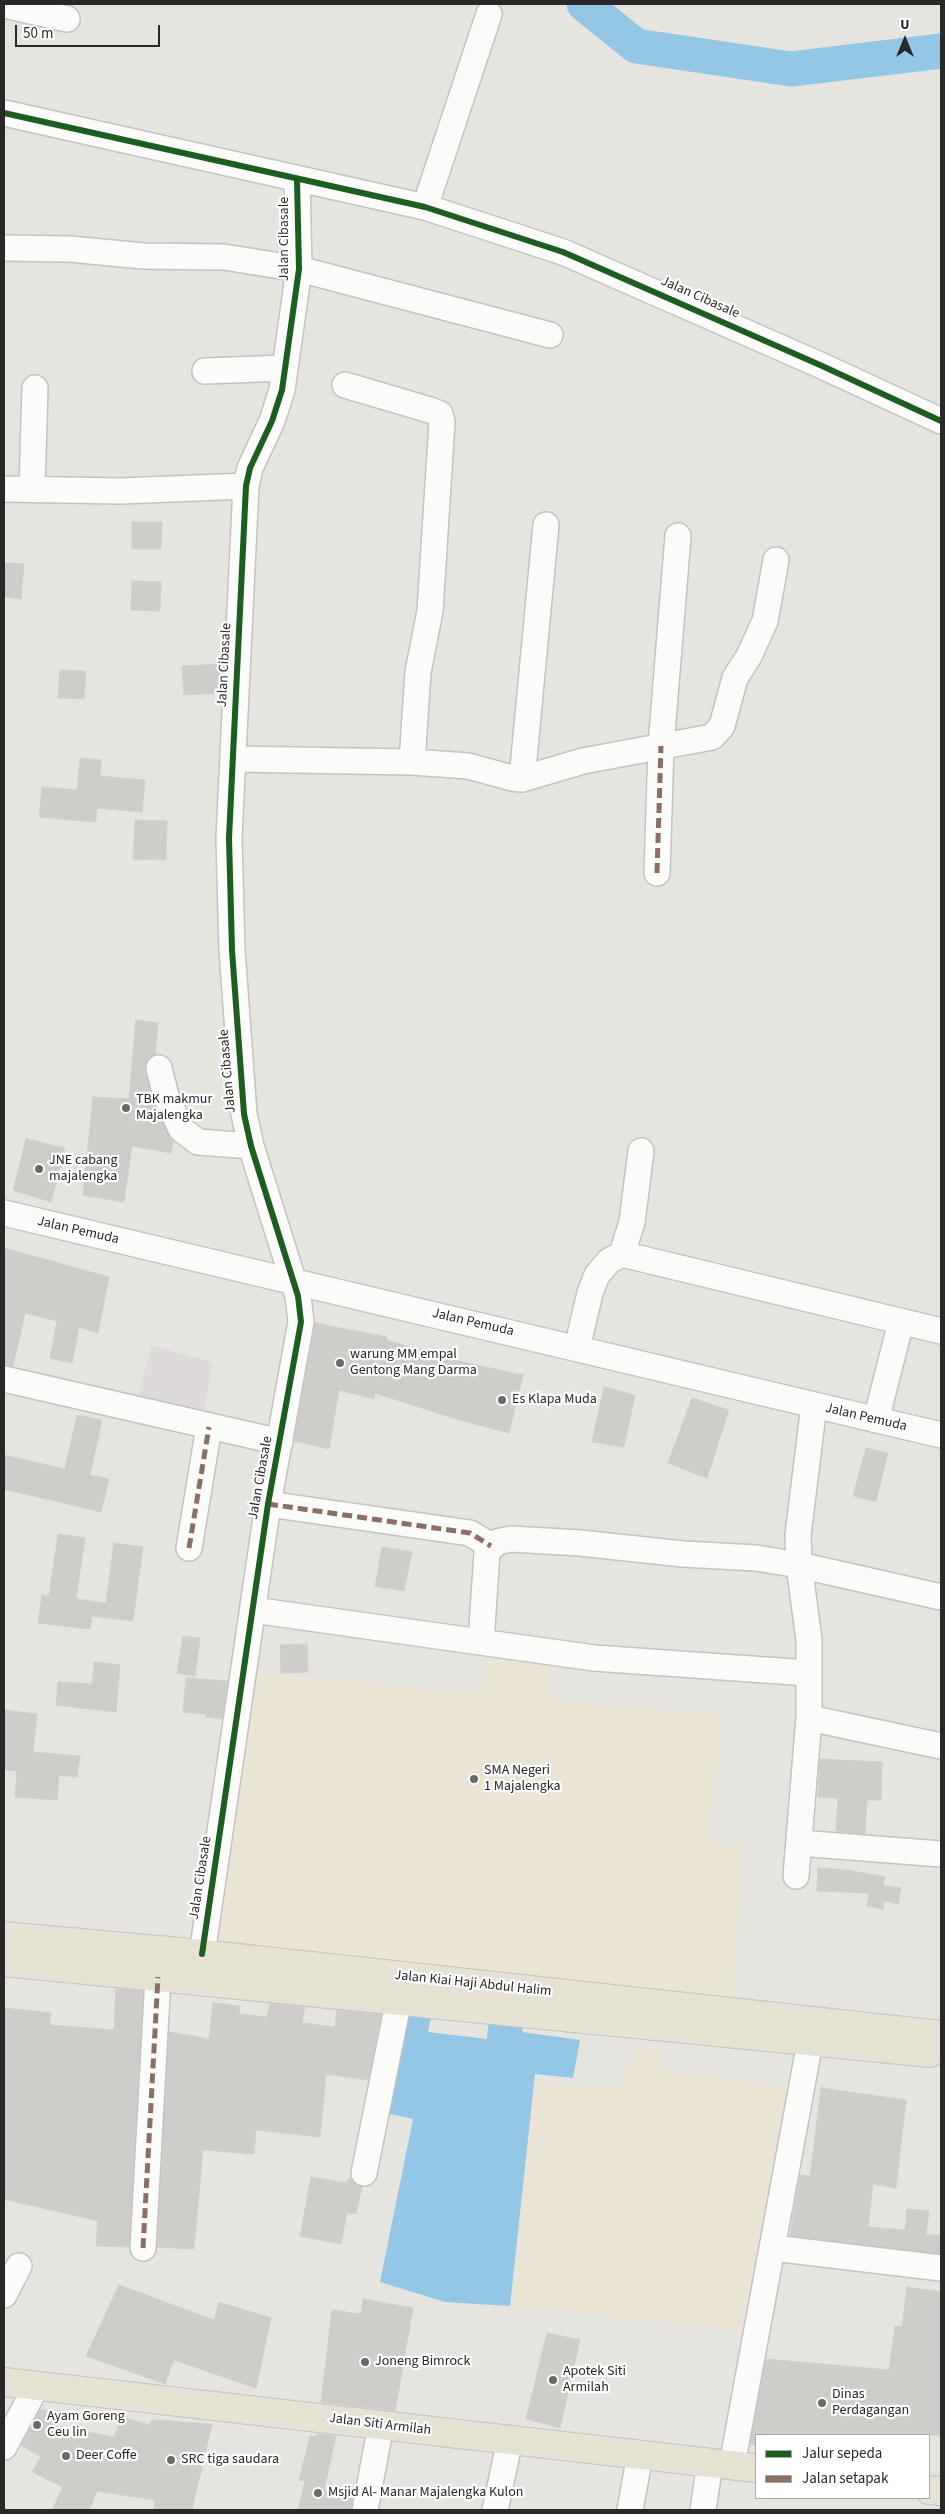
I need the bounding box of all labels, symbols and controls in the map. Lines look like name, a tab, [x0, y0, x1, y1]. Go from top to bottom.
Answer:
scale bar	[18, 15, 162, 47]
north arrow	[880, 15, 930, 65]
text: U	[900, 15, 910, 35]
text: 50 m	[23, 23, 53, 44]
street label: Jalan Cibasale	[277, 197, 293, 281]
street label: Jalan Cibasale	[658, 273, 742, 323]
street label: Jalan Cibasale	[214, 622, 236, 708]
street label: Jalan Cibasale	[216, 1028, 240, 1114]
place label: TBK makmur Majalengka	[136, 1092, 212, 1124]
marker: TBK makmur Majalengka	[120, 1102, 132, 1114]
place label: JNE cabang majalengka	[49, 1153, 118, 1186]
marker: JNE cabang majalengka	[33, 1163, 45, 1175]
street label: Jalan Pemuda	[35, 1213, 121, 1249]
street label: Jalan Pemuda	[430, 1305, 516, 1341]
place label: warung MM empal Gentong Mang Darma	[350, 1347, 477, 1380]
marker: warung MM empal Gentong Mang Darma	[334, 1357, 346, 1369]
place label: Es Klapa Muda	[512, 1392, 597, 1408]
marker: Es Klapa Muda	[496, 1394, 508, 1406]
street label: Jalan Pemuda	[823, 1400, 909, 1436]
street label: Jalan Cibasale	[245, 1435, 277, 1521]
place label: SMA Negeri 1 Majalengka	[484, 1763, 561, 1795]
marker: SMA Negeri 1 Majalengka	[468, 1773, 480, 1785]
street label: Jalan Cibasale	[186, 1835, 216, 1921]
street label: Jalan Kiai Haji Abdul Halim	[394, 1967, 552, 2001]
place label: Joneng Bimrock	[375, 2354, 470, 2370]
marker: Joneng Bimrock	[359, 2356, 371, 2368]
place label: Apotek Siti Armilah	[563, 2364, 626, 2396]
marker: Apotek Siti Armilah	[547, 2374, 559, 2386]
place label: Dinas Perdagangan	[832, 2387, 909, 2420]
marker: Dinas Perdagangan	[816, 2397, 828, 2409]
place label: Ayam Goreng Ceu lin	[47, 2409, 125, 2442]
street label: Jalan Siti Armilah	[328, 2410, 432, 2440]
marker: Ayam Goreng Ceu lin	[31, 2419, 43, 2431]
legend	[755, 2434, 930, 2499]
text: Jalur sepeda	[802, 2443, 882, 2464]
place label: Deer Coffe	[76, 2448, 137, 2464]
marker: Deer Coffe	[60, 2450, 72, 2462]
place label: SRC tiga saudara	[181, 2452, 279, 2468]
marker: SRC tiga saudara	[165, 2454, 177, 2466]
text: Jalan setapak	[802, 2468, 888, 2489]
place label: Msjid Al- Manar Majalengka Kulon	[328, 2485, 523, 2501]
marker: Msjid Al- Manar Majalengka Kulon	[312, 2487, 324, 2499]

